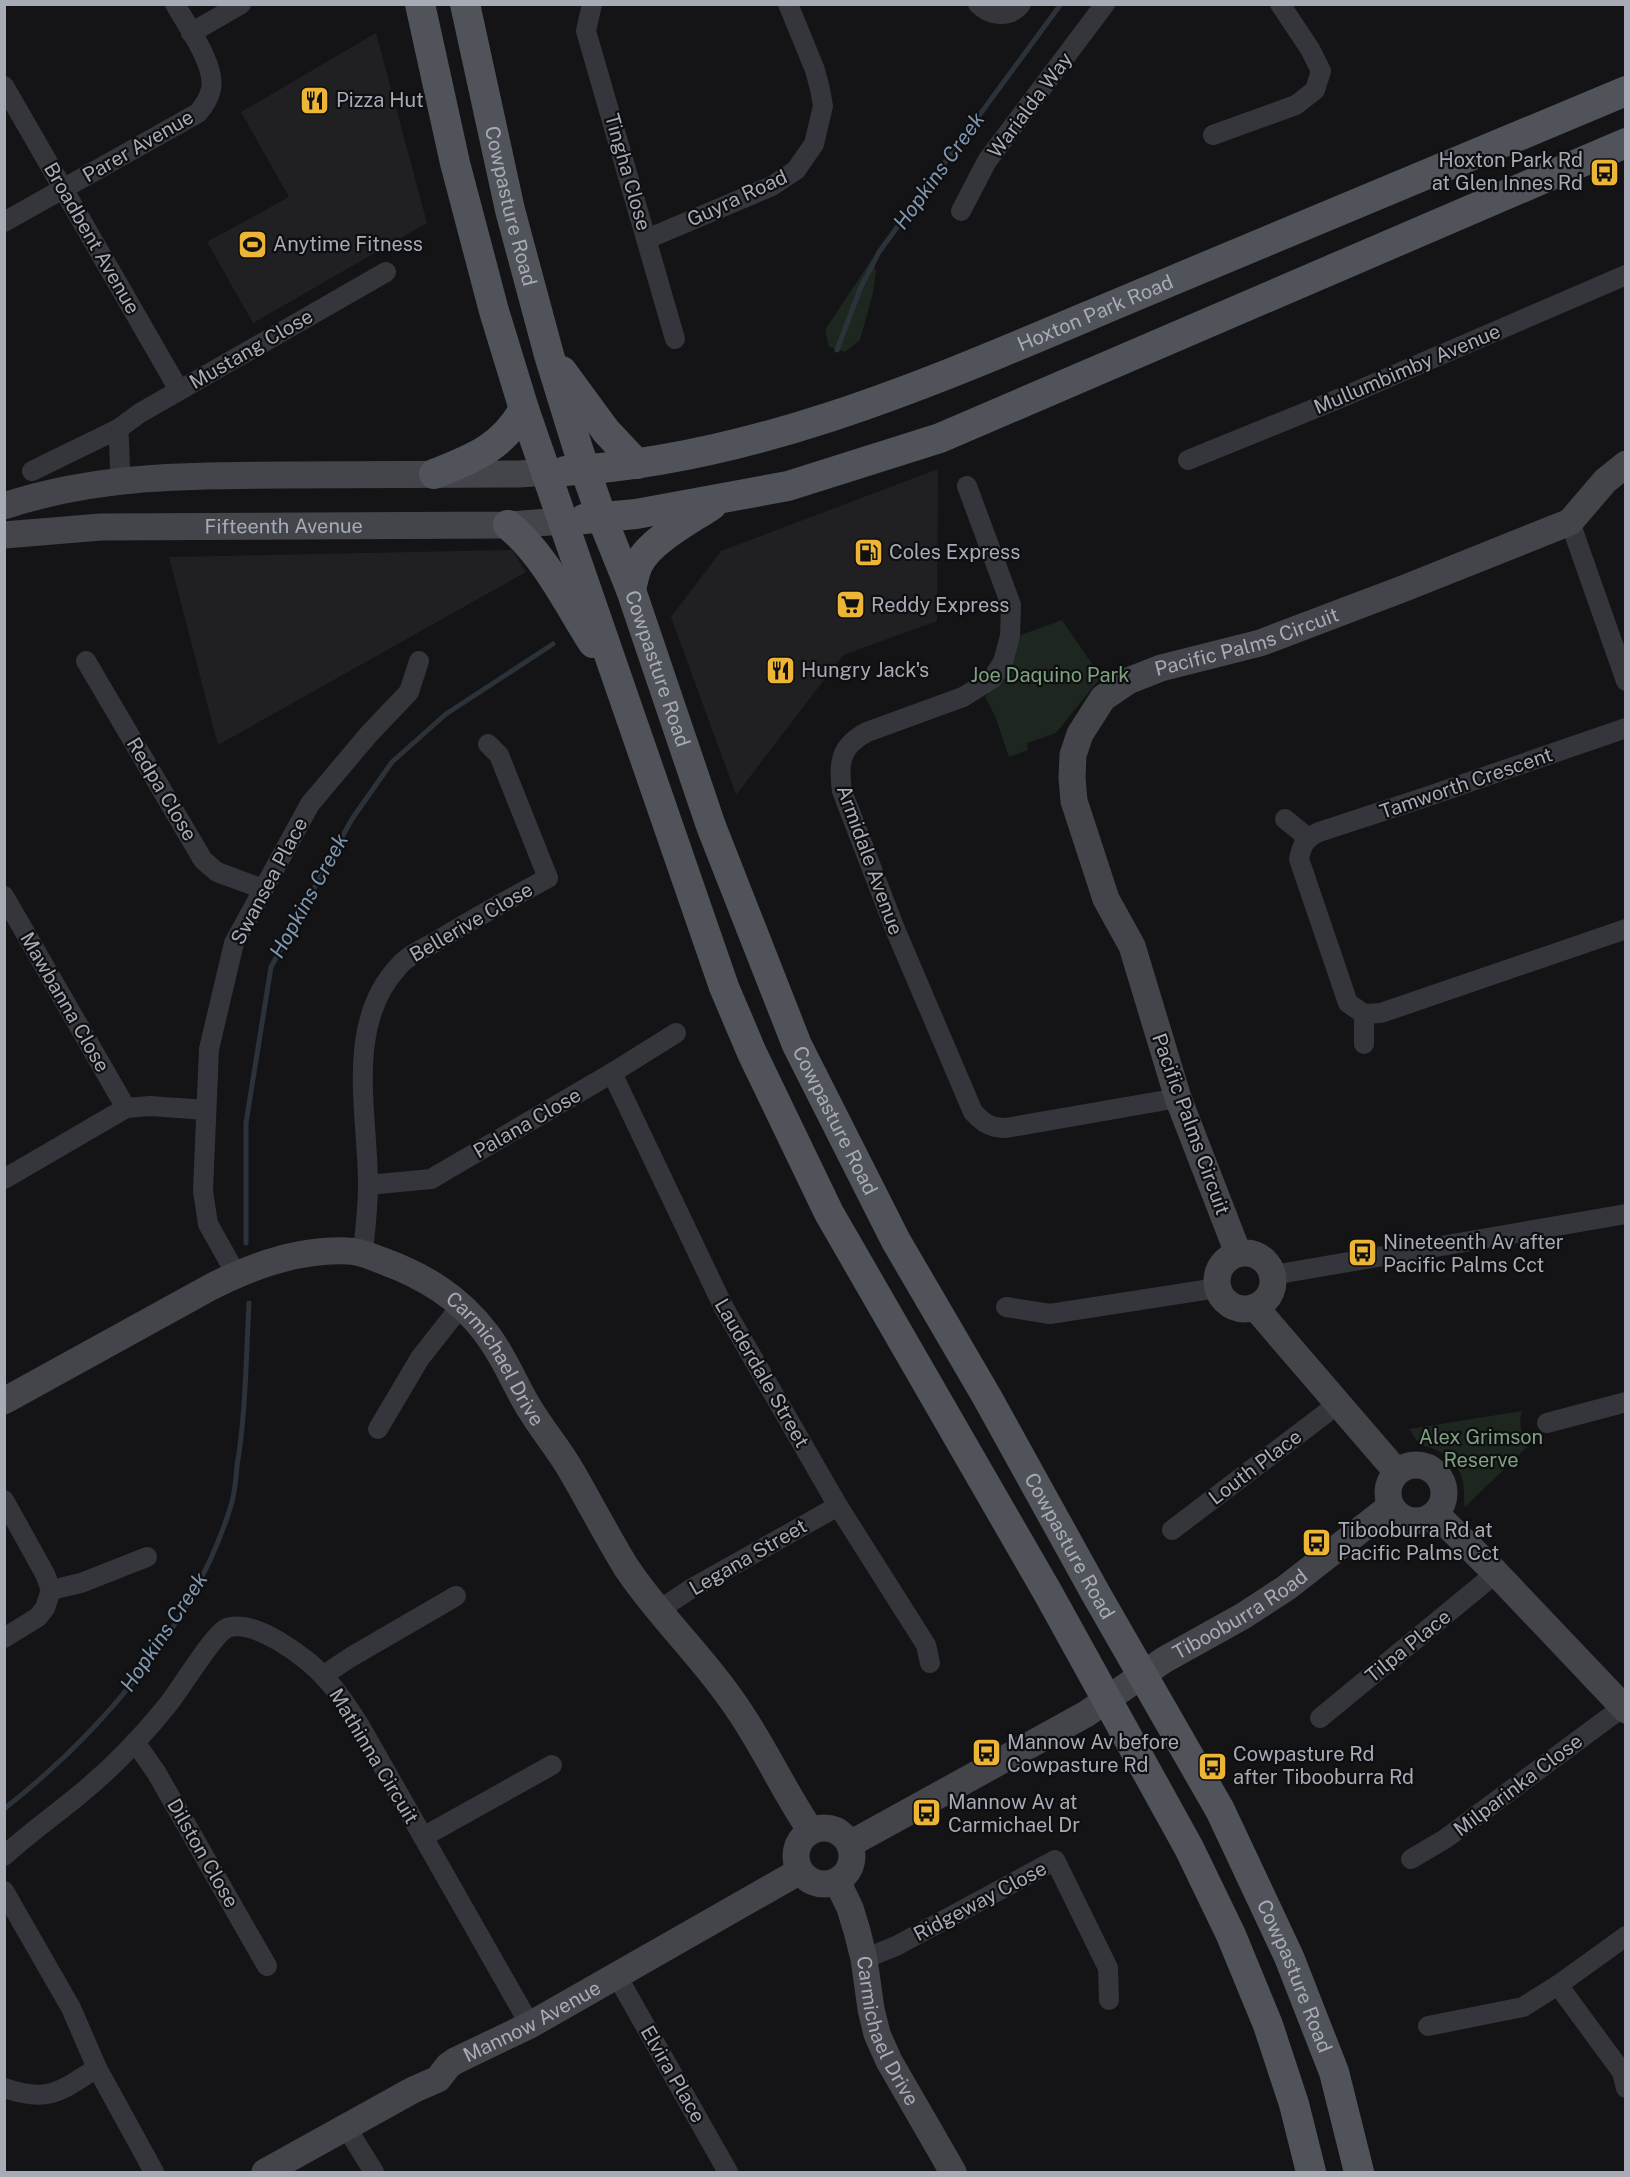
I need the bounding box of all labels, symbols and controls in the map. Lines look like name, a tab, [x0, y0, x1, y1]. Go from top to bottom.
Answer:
street label: Warialda Way	[983, 47, 1078, 162]
restaurant icon: Pizza Hut	[299, 84, 331, 116]
place label: Pizza Hut	[336, 88, 424, 112]
street label: Parer Avenue	[78, 105, 198, 187]
water label: Hopkins Creek	[888, 107, 990, 234]
street label: Tingha Close	[600, 111, 656, 233]
street label: Cowpasture Road	[480, 124, 542, 288]
place label: Hoxton Park Rd at Glen Innes Rd	[1432, 148, 1583, 195]
bus stop icon: Hoxton Park Rd at Glen Innes Rd	[1588, 156, 1620, 188]
street label: Broadbent Avenue	[39, 158, 145, 318]
street label: Guyra Road	[683, 164, 791, 232]
sports icon: Anytime Fitness	[236, 228, 268, 260]
place label: Anytime Fitness	[273, 232, 423, 256]
street label: Hoxton Park Road	[1014, 270, 1177, 356]
street label: Mustang Close	[185, 304, 317, 394]
street label: Mullumbimby Avenue	[1310, 319, 1504, 419]
street label: Fifteenth Avenue	[204, 514, 363, 538]
fuel station icon: Coles Express	[852, 536, 884, 568]
place label: Coles Express	[889, 540, 1020, 564]
street label: Cowpasture Road	[620, 587, 695, 750]
supermarket icon: Reddy Express	[834, 589, 866, 621]
place label: Reddy Express	[871, 593, 1009, 617]
street label: Pacific Palms Circuit	[1152, 602, 1342, 681]
restaurant icon: Hungry Jack's	[764, 654, 796, 686]
place label: Hungry Jack's	[801, 658, 929, 682]
park label: Joe Daquino Park	[970, 663, 1130, 687]
street label: Redpa Close	[122, 733, 202, 845]
street label: Tamworth Crescent	[1377, 742, 1555, 824]
street label: Armidale Avenue	[832, 782, 908, 938]
street label: Swansea Place	[225, 813, 313, 949]
water label: Hopkins Creek	[264, 829, 353, 962]
street label: Bellerive Close	[405, 877, 537, 967]
street label: Mawbanna Close	[15, 928, 115, 1076]
street label: Pacific Palms Circuit	[1147, 1030, 1235, 1218]
street label: Cowpasture Road	[787, 1042, 883, 1199]
street label: Palana Close	[469, 1083, 585, 1163]
place label: Nineteenth Av after Pacific Palms Cct	[1383, 1230, 1564, 1277]
bus stop icon: Nineteenth Av after Pacific Palms Cct	[1346, 1237, 1378, 1269]
street label: Carmichael Drive	[441, 1286, 549, 1431]
street label: Lauderdale Street	[710, 1294, 814, 1452]
street label: Louth Place	[1204, 1424, 1306, 1510]
park label: Alex Grimson Reserve	[1419, 1425, 1543, 1472]
street label: Cowpasture Road	[1019, 1469, 1120, 1623]
street label: Legana Street	[685, 1514, 811, 1600]
place label: Tibooburra Rd at Pacific Palms Cct	[1338, 1518, 1499, 1565]
bus stop icon: Tibooburra Rd at Pacific Palms Cct	[1301, 1526, 1333, 1558]
street label: Tibooburra Road	[1168, 1564, 1312, 1665]
water label: Hopkins Creek	[115, 1567, 213, 1696]
street label: Tilpa Place	[1361, 1604, 1455, 1688]
street label: Mathinna Circuit	[324, 1684, 424, 1828]
street label: Milparinka Close	[1449, 1729, 1587, 1841]
place label: Mannow Av before Cowpasture Rd	[1007, 1730, 1179, 1777]
bus stop icon: Mannow Av before Cowpasture Rd	[970, 1737, 1002, 1769]
place label: Cowpasture Rd after Tibooburra Rd	[1233, 1742, 1414, 1789]
bus stop icon: Cowpasture Rd after Tibooburra Rd	[1196, 1750, 1228, 1782]
place label: Mannow Av at Carmichael Dr	[948, 1790, 1080, 1837]
street label: Dilston Close	[162, 1794, 244, 1912]
bus stop icon: Mannow Av at Carmichael Dr	[911, 1797, 943, 1829]
street label: Ridgeway Close	[909, 1856, 1051, 1946]
street label: Cowpasture Road	[1252, 1896, 1337, 2056]
street label: Carmichael Drive	[852, 1954, 924, 2110]
street label: Mannow Avenue	[459, 1975, 605, 2067]
street label: Elvira Place	[636, 2021, 710, 2127]

